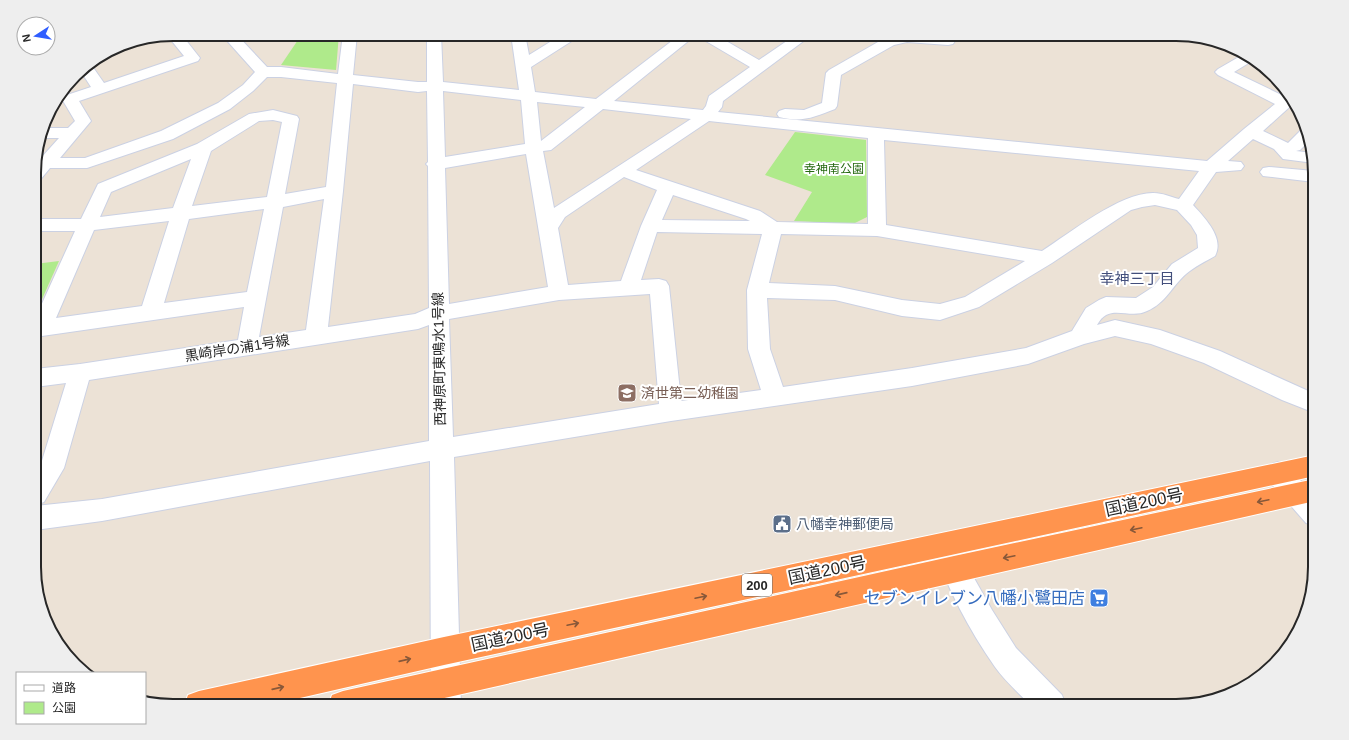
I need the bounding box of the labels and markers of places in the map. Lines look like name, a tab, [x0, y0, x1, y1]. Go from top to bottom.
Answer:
school or university icon: 済世第二幼稚園	[616, 382, 638, 404]
place label: 済世第二幼稚園	[641, 385, 739, 401]
public building icon: 八幡幸神郵便局	[771, 513, 793, 535]
place label: 八幡幸神郵便局	[796, 516, 894, 532]
supermarket icon: セブンイレブン八幡小鷺田店	[1088, 587, 1110, 609]
place label: セブンイレブン八幡小鷺田店	[864, 589, 1085, 608]

